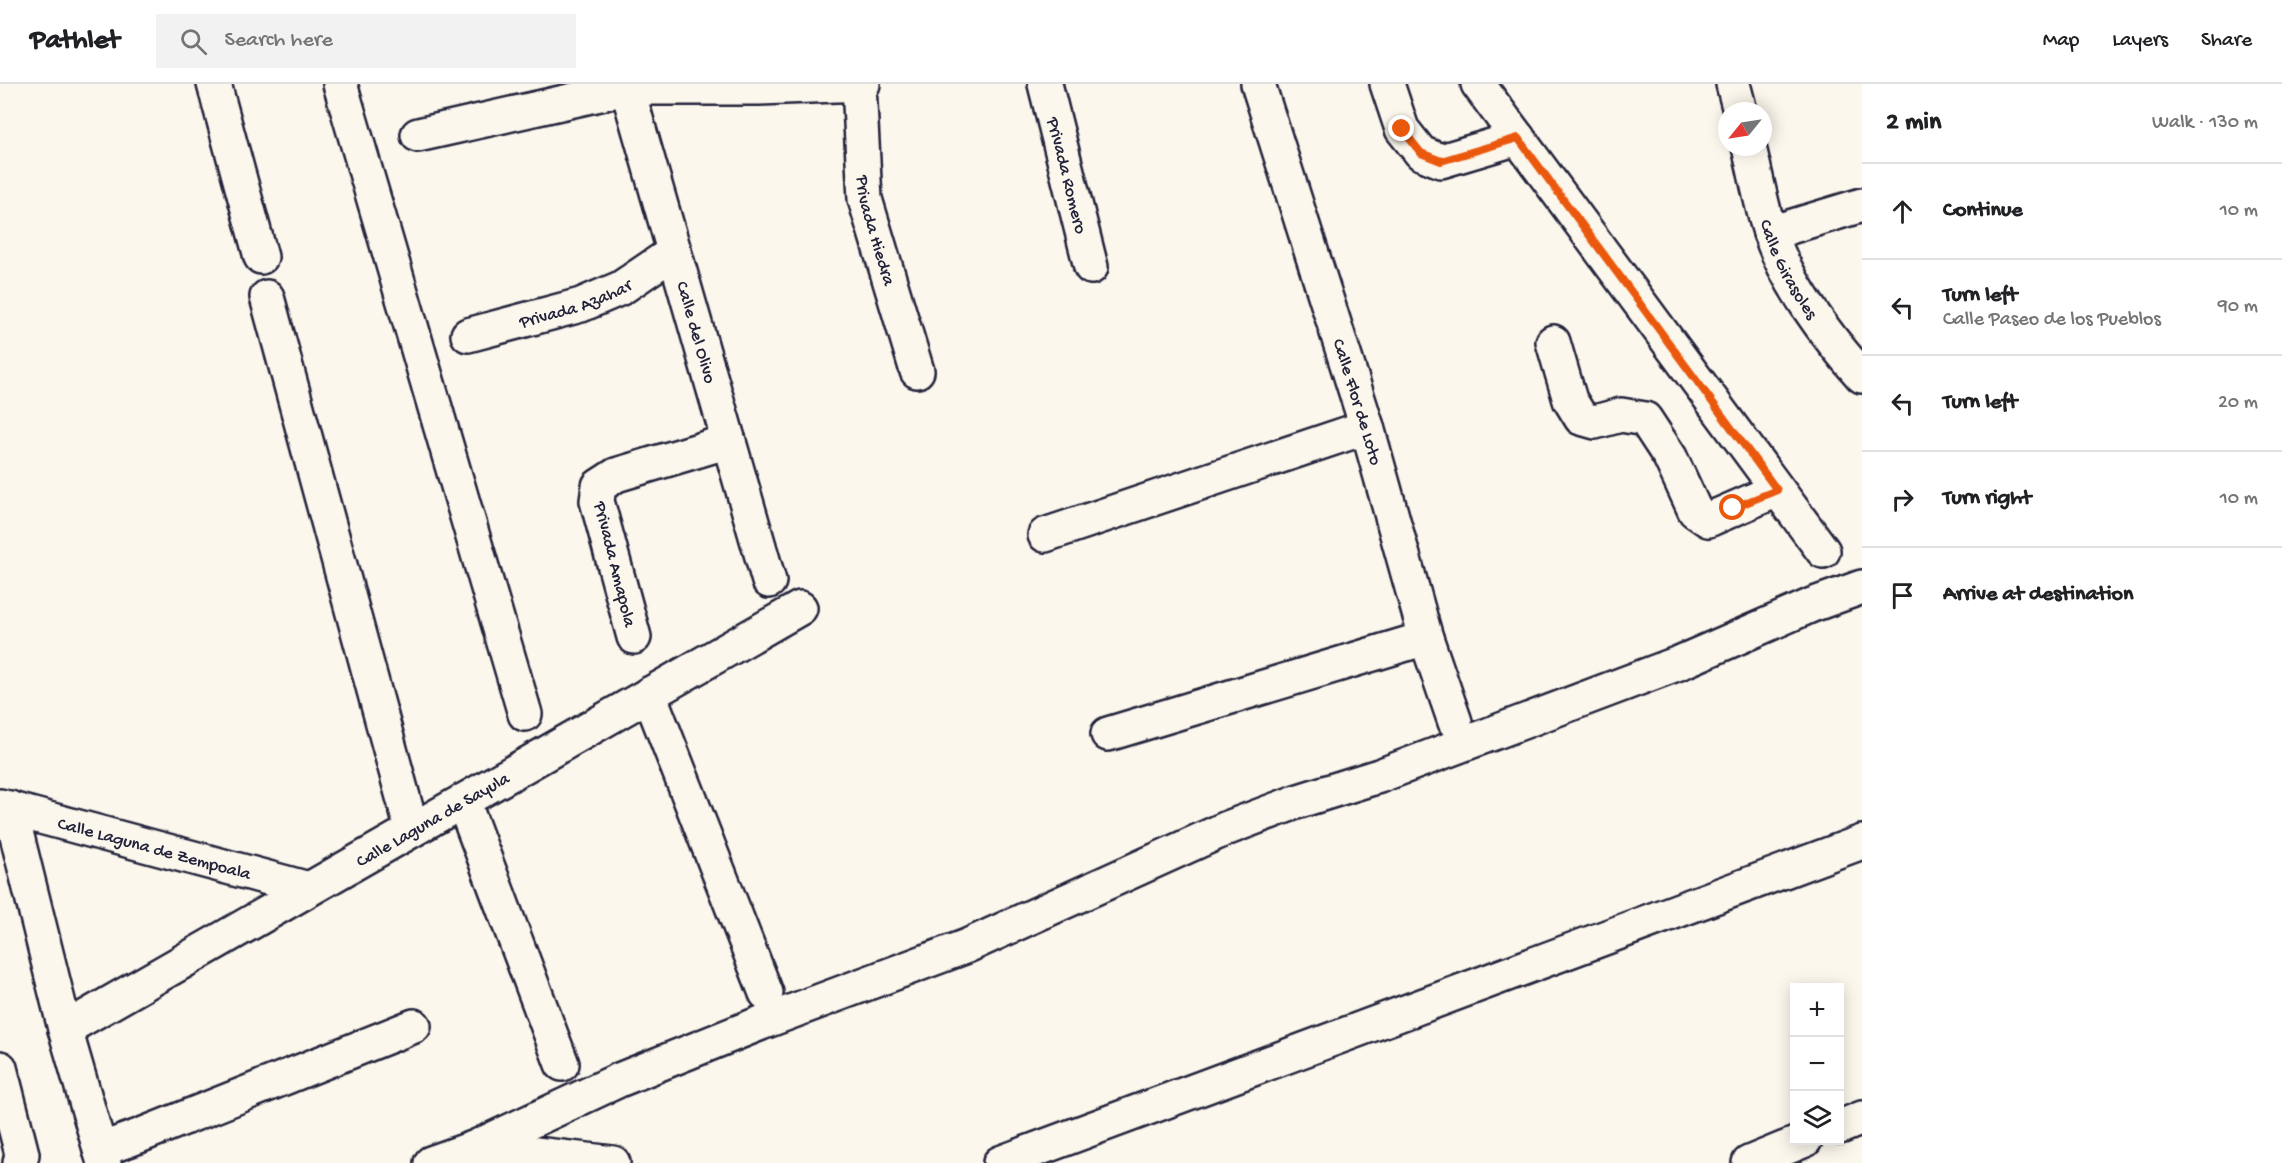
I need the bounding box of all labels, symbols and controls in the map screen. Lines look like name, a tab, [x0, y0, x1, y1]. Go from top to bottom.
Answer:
search box	[156, 14, 576, 68]
text: Pathlet	[30, 25, 120, 58]
icon: search	[177, 25, 210, 58]
text: Search here	[225, 28, 333, 54]
text: Map	[2043, 29, 2079, 54]
text: Layers	[2112, 29, 2168, 54]
text: Share	[2201, 29, 2252, 54]
north arrow	[1718, 102, 1772, 156]
text: 2 min	[1886, 108, 1941, 139]
text: Walk · 130 m	[2152, 112, 2258, 135]
street label: Privada Romero	[1040, 114, 1090, 236]
route end	[1388, 115, 1414, 141]
street label: Privada Hiedra	[851, 174, 899, 289]
icon: ahead	[1886, 195, 1919, 228]
text: Continue	[1943, 198, 2023, 224]
text: 10 m	[2220, 200, 2258, 223]
street label: Calle Girasoles	[1754, 217, 1822, 325]
street label: Privada Azahar	[516, 275, 638, 334]
street label: Calle del Olivo	[670, 279, 720, 386]
text: Turn left	[1943, 283, 2017, 309]
icon: left	[1886, 291, 1919, 324]
text: 90 m	[2218, 296, 2258, 319]
text: Calle Paseo de los Pueblos	[1943, 309, 2161, 332]
street label: Calle Flor de Loto	[1327, 336, 1385, 468]
icon: left	[1886, 387, 1919, 420]
text: Turn left	[1943, 390, 2017, 416]
text: 20 m	[2218, 392, 2258, 415]
icon: right	[1886, 483, 1919, 516]
text: Turn right	[1943, 486, 2031, 512]
text: 10 m	[2220, 488, 2258, 511]
route start	[1719, 494, 1745, 520]
street label: Privada Amapola	[588, 499, 640, 630]
icon: arrive	[1886, 579, 1919, 612]
text: Arrive at destination	[1943, 582, 2133, 608]
street label: Calle Laguna de Sayula	[353, 768, 515, 873]
street label: Calle Laguna de Zempoala	[55, 814, 254, 886]
map controls	[1790, 983, 1844, 1145]
button: +	[1790, 983, 1844, 1037]
button: −	[1790, 1037, 1844, 1091]
button: layers	[1790, 1091, 1844, 1145]

